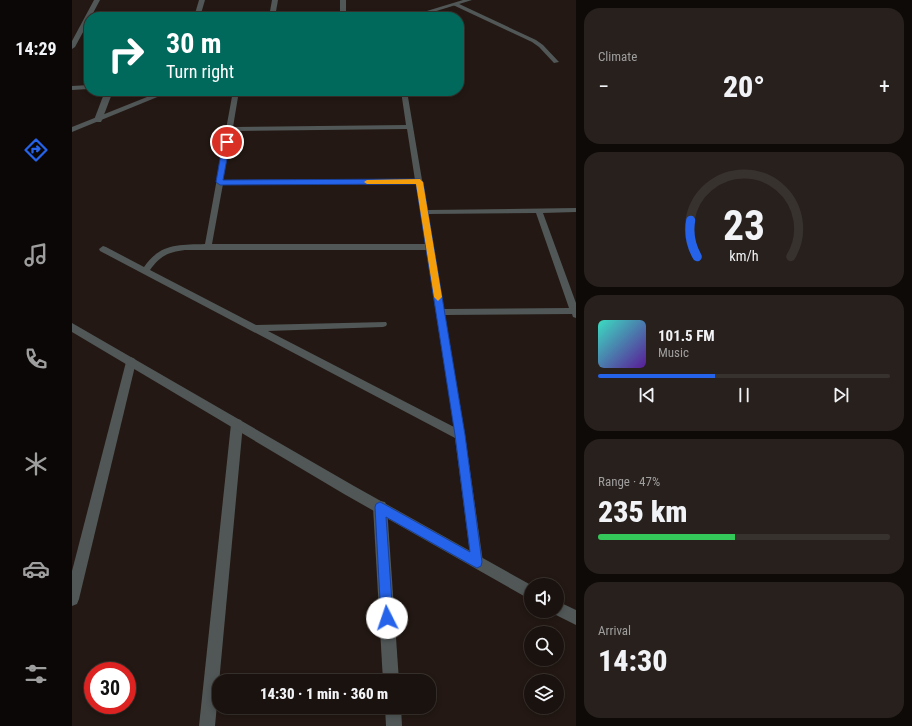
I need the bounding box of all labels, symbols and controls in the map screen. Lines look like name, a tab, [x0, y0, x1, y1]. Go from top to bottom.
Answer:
text: 30 m	[166, 27, 222, 60]
icon: right	[100, 28, 152, 80]
text: 14:29	[15, 38, 57, 59]
text: Climate	[598, 49, 637, 64]
text: Turn right	[166, 61, 234, 82]
text: 20°	[723, 69, 765, 104]
text: −	[598, 74, 609, 99]
text: +	[879, 74, 890, 99]
pin	[210, 125, 244, 159]
icon: arrive	[216, 131, 238, 153]
icon: directions	[22, 136, 50, 164]
text: 23	[723, 201, 765, 250]
icon: music	[22, 241, 50, 269]
text: km/h	[729, 248, 759, 264]
text: 101.5 FM	[658, 327, 715, 345]
icon: phone	[22, 345, 50, 373]
text: Music	[658, 345, 689, 360]
icon: previous	[636, 384, 658, 406]
icon: pause	[733, 384, 755, 406]
icon: next	[830, 384, 852, 406]
icon: climate	[22, 450, 50, 478]
text: Range · 47%	[598, 474, 660, 489]
text: 235 km	[598, 494, 687, 529]
icon: car	[22, 555, 50, 583]
map controls	[524, 578, 564, 714]
button: sound	[524, 578, 564, 618]
position arrow	[366, 597, 408, 639]
text: Arrival	[598, 623, 631, 638]
button: search	[524, 626, 564, 666]
text: 14:30	[598, 643, 667, 678]
icon: filters	[22, 660, 50, 688]
speed limit sign: 30	[84, 662, 136, 714]
button: layers	[524, 674, 564, 714]
text: 14:30 · 1 min · 360 m	[260, 685, 388, 703]

